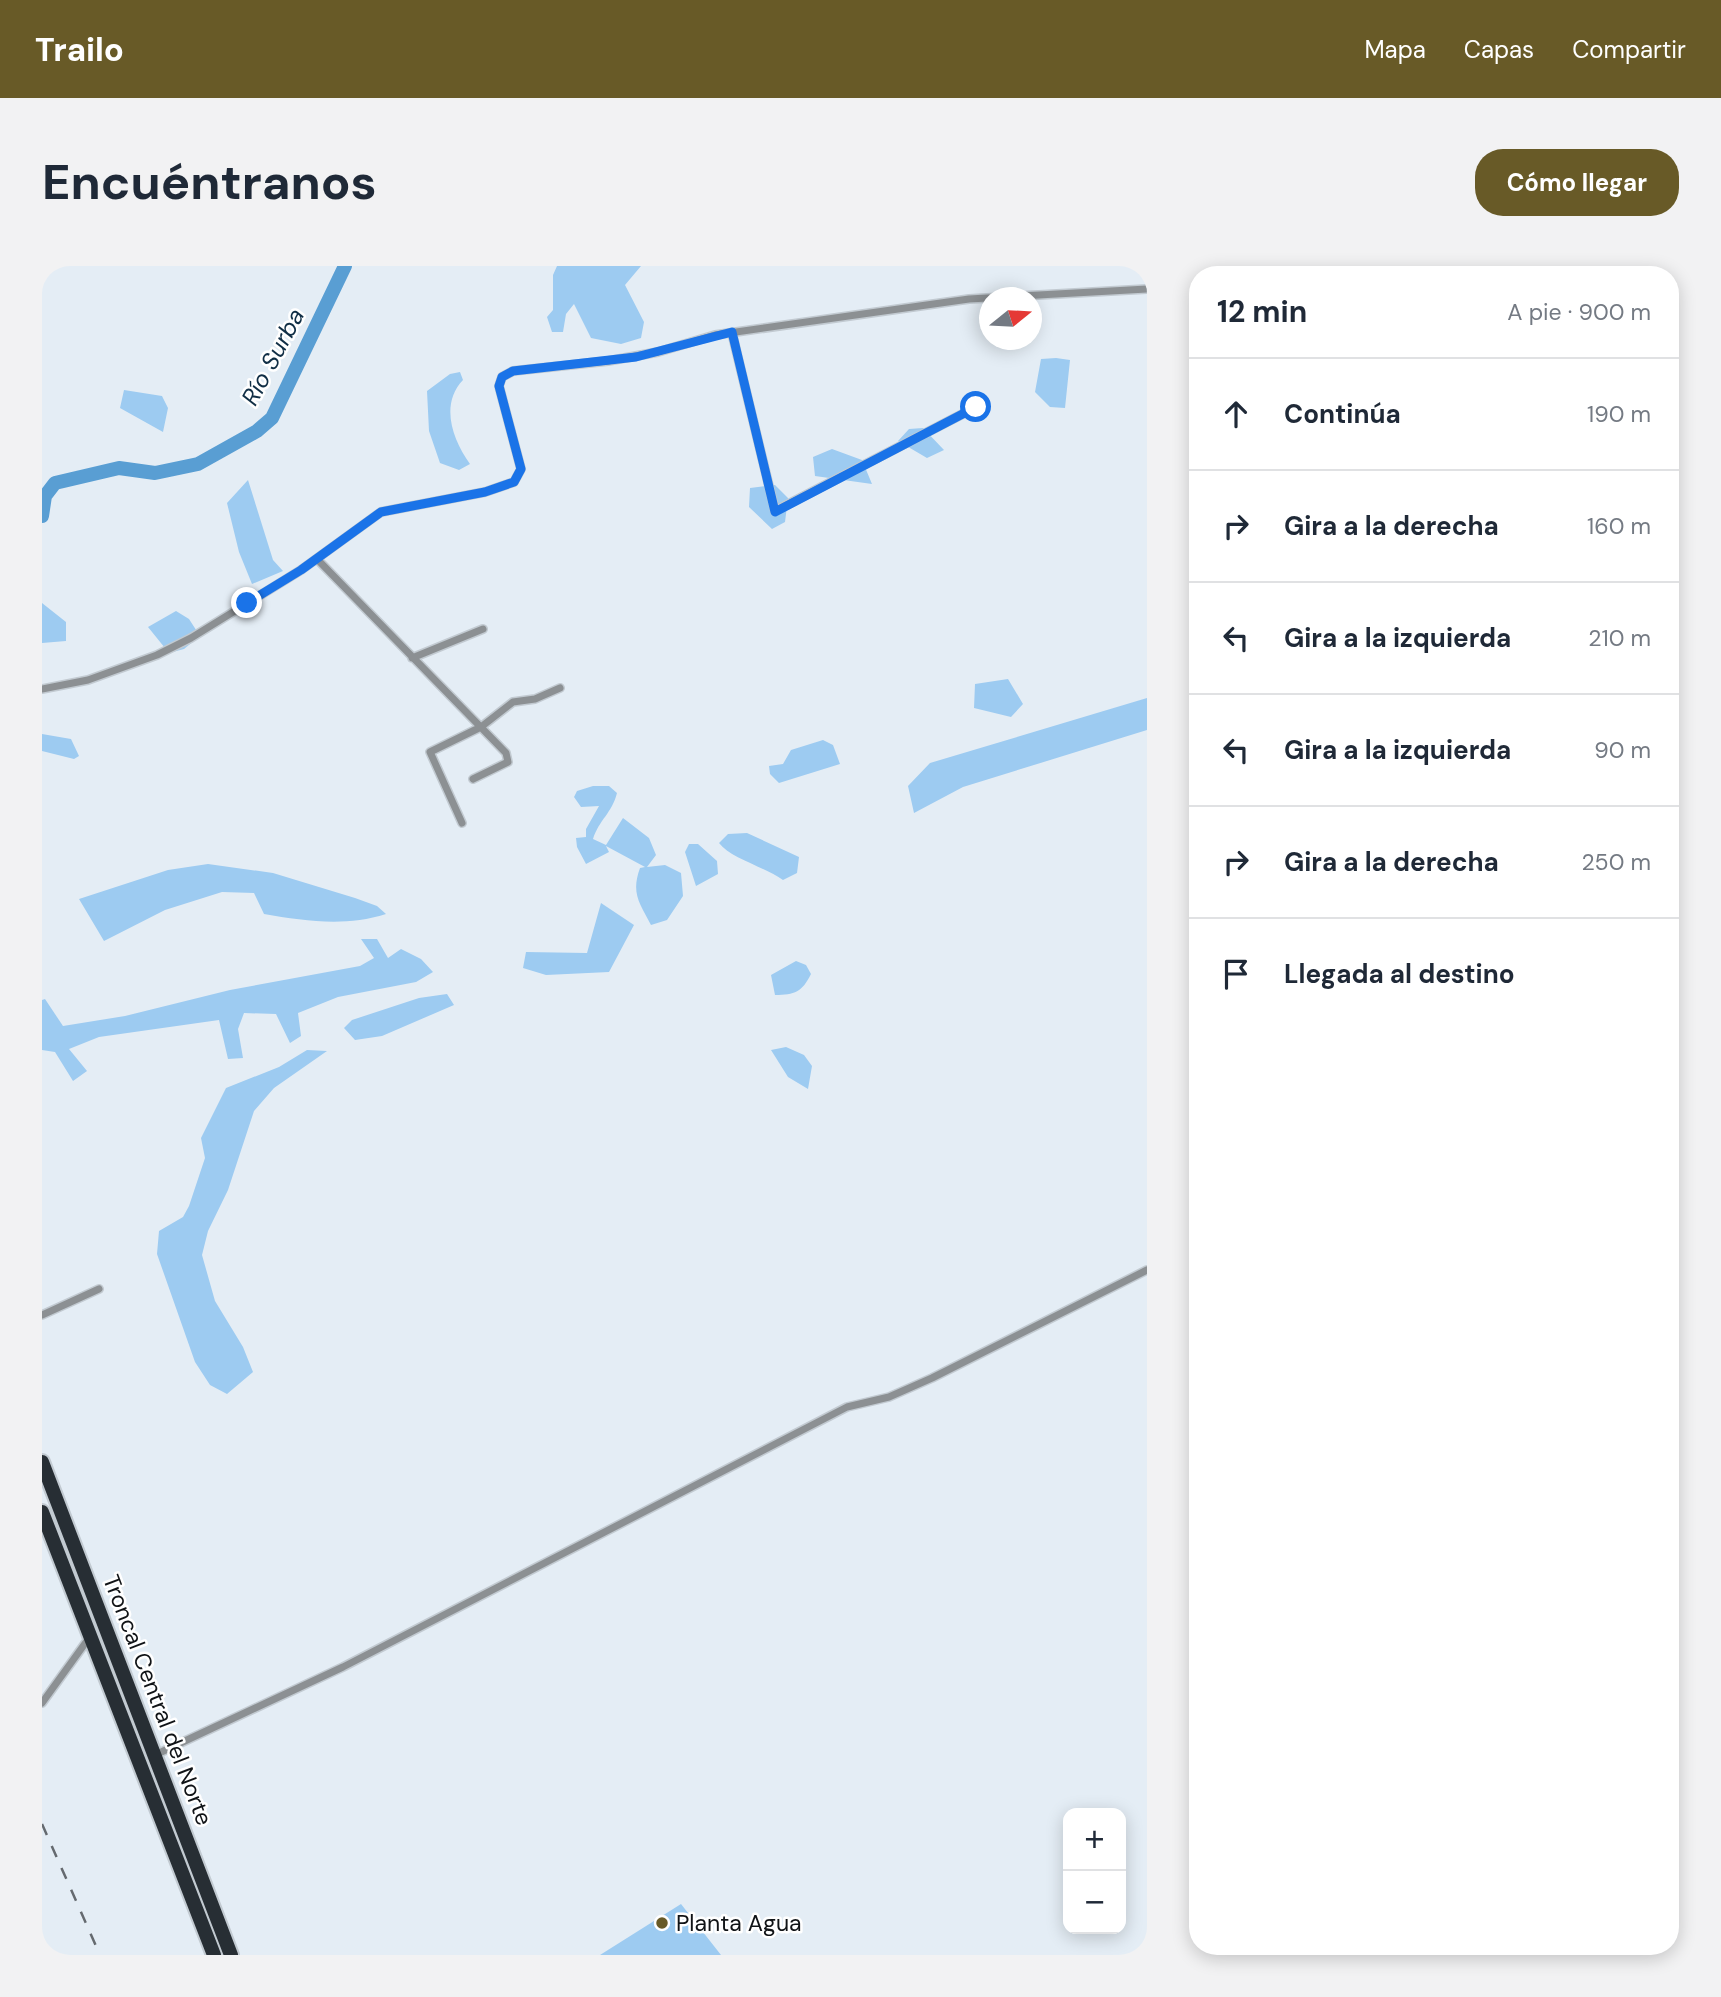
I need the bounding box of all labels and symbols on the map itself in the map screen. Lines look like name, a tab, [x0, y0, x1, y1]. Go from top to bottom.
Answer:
north arrow	[979, 287, 1042, 350]
water label: Río Surba	[234, 303, 311, 411]
route start	[960, 391, 991, 422]
route end	[231, 587, 262, 618]
street label: Troncal Central del Norte	[96, 1570, 220, 1830]
place label: Planta Agua	[676, 1908, 802, 1938]
marker: Planta Agua	[654, 1915, 670, 1931]

